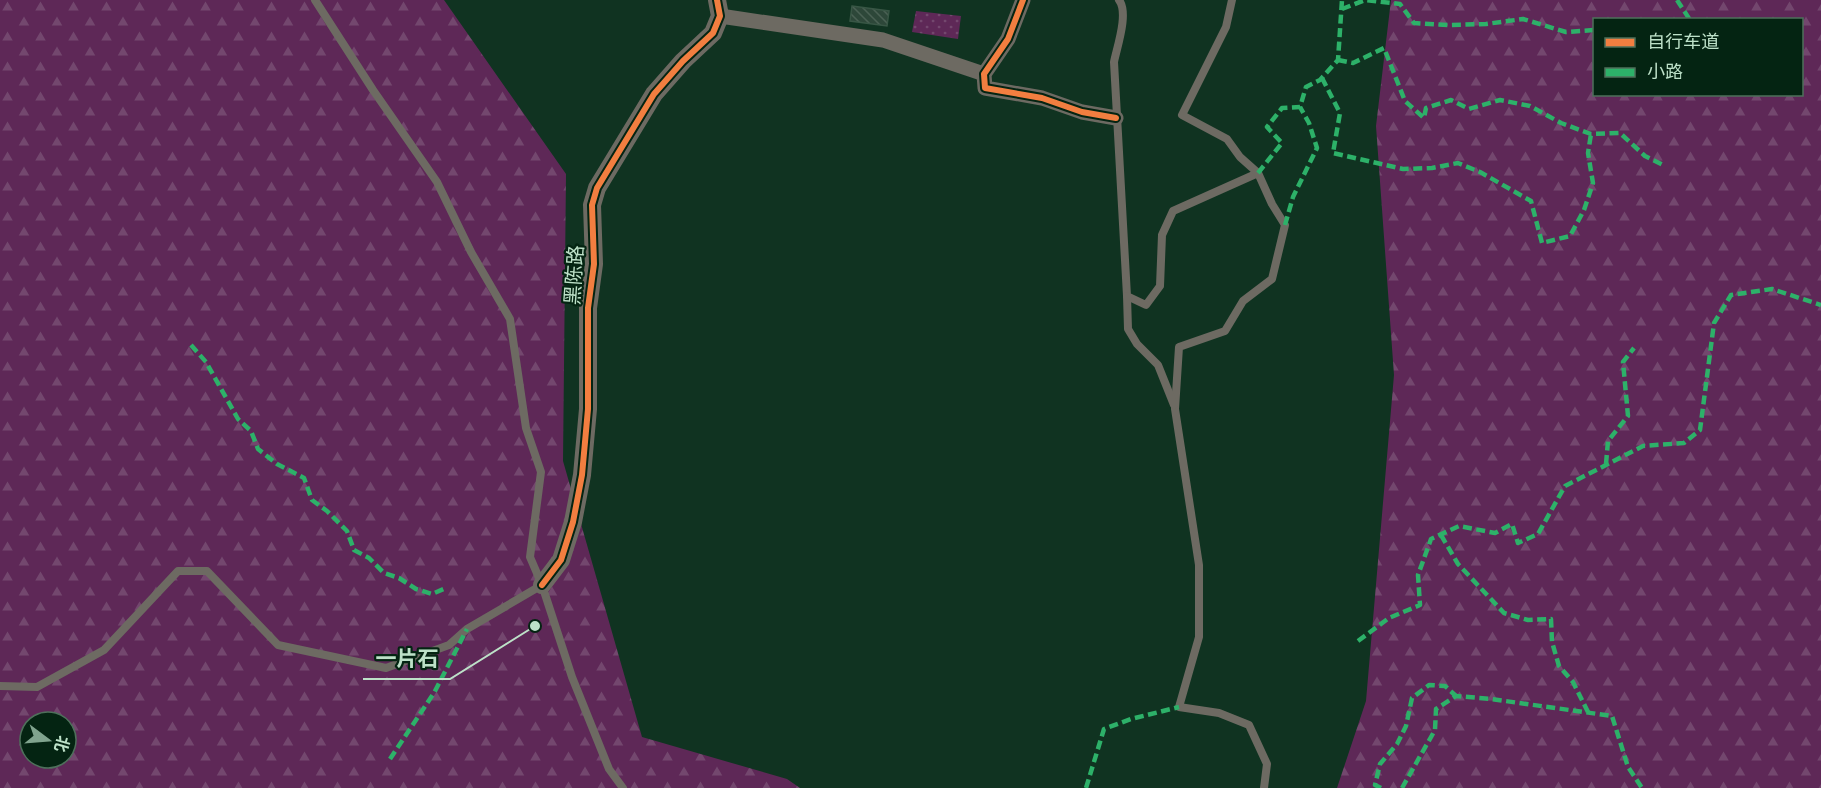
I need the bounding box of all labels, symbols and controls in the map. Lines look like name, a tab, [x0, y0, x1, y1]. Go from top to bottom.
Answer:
legend	[1593, 18, 1803, 96]
text: 自行车道	[1647, 31, 1719, 53]
text: 小路	[1647, 61, 1683, 83]
street label: 黑陈路	[560, 244, 588, 306]
callout: 一片石	[363, 640, 450, 679]
text: 一片石	[376, 646, 439, 671]
north arrow	[18, 710, 78, 770]
text: 北	[51, 734, 73, 754]

